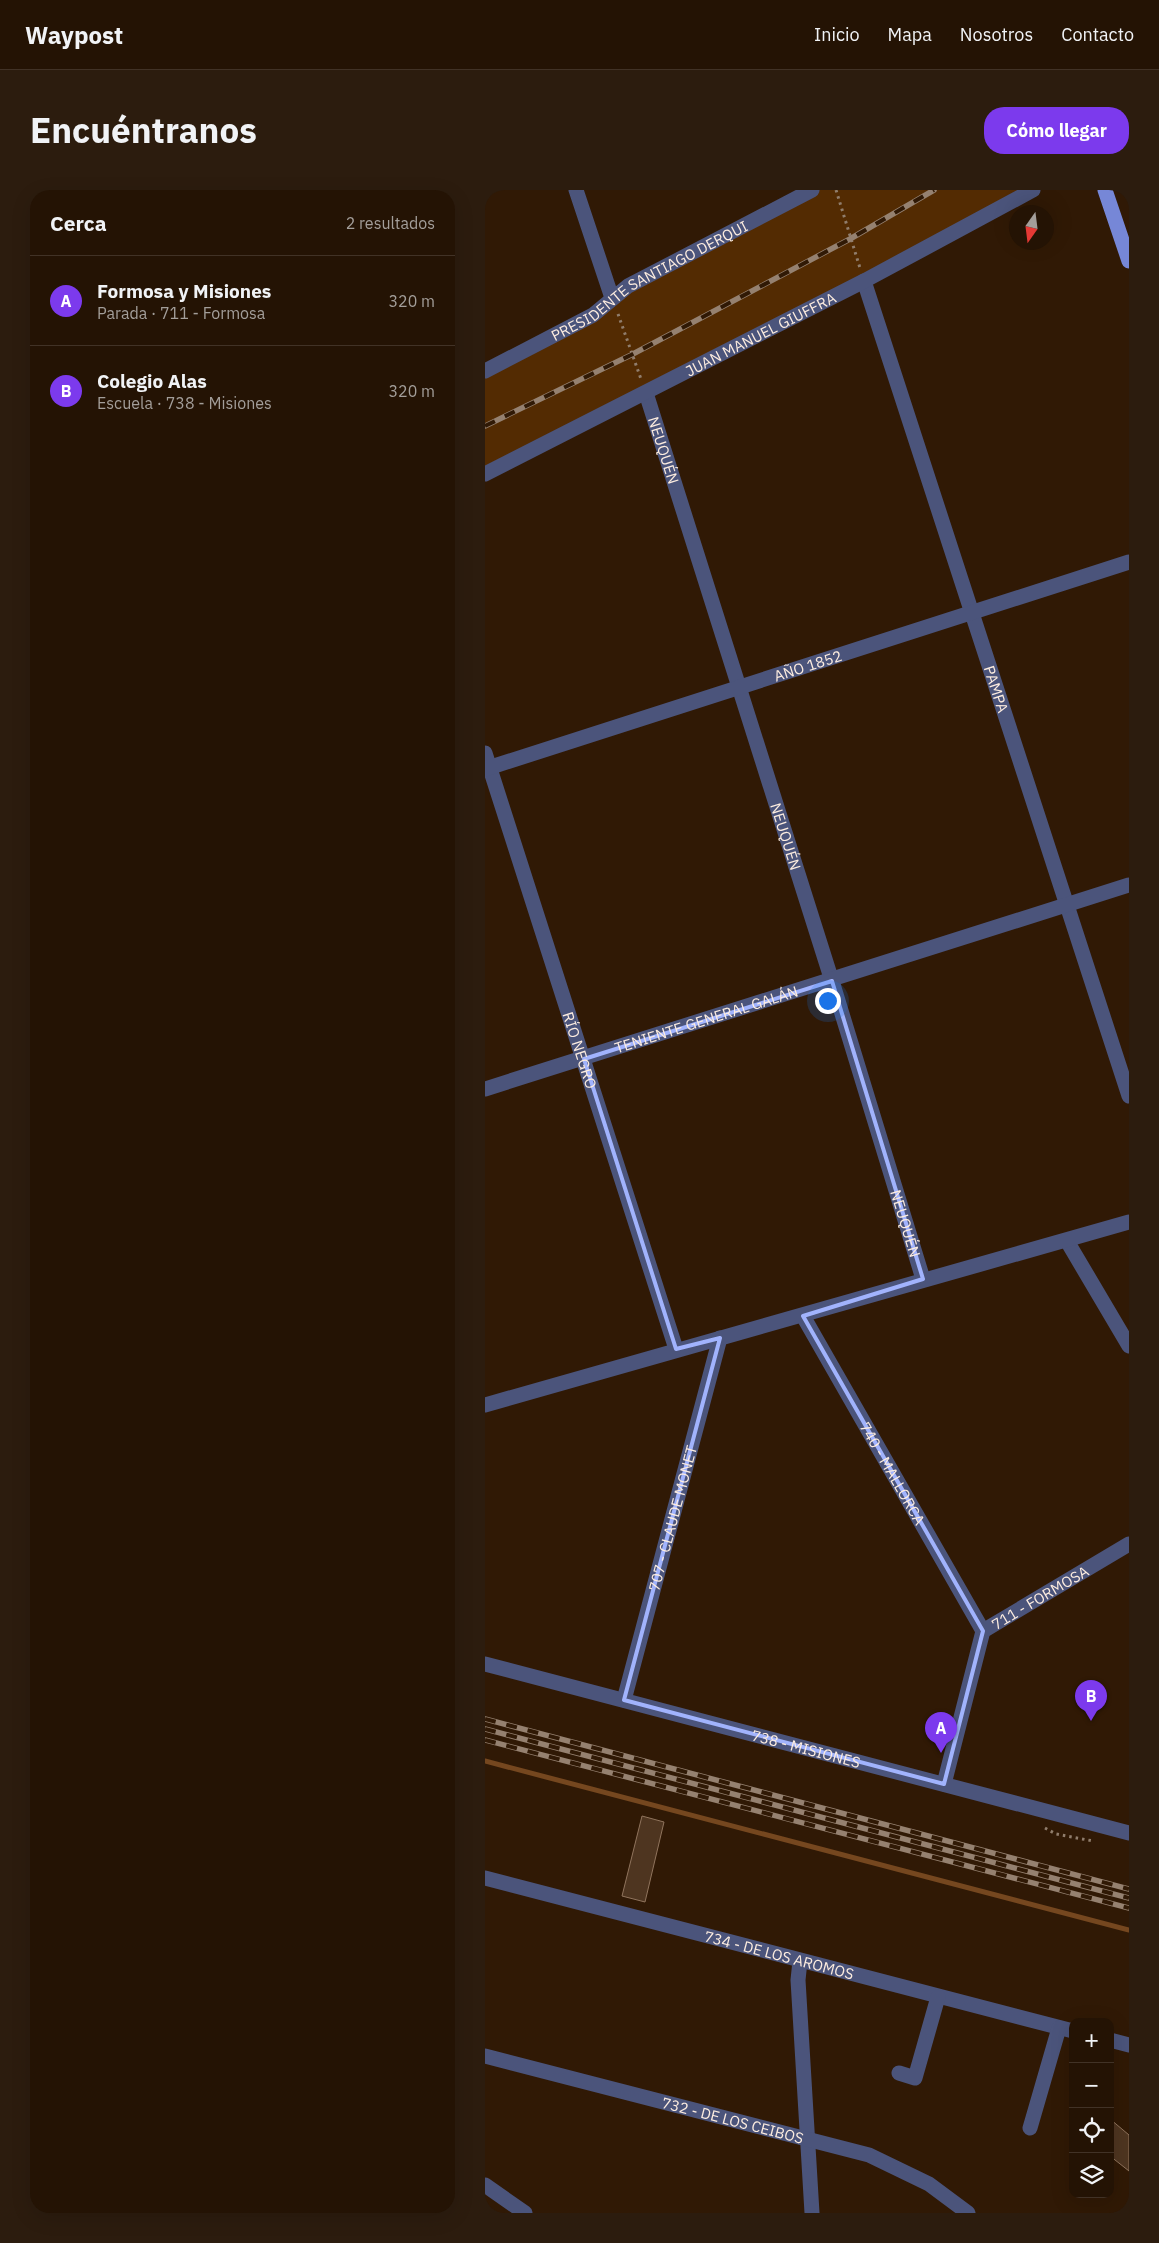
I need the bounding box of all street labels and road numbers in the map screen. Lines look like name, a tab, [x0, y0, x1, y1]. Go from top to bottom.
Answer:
street label: PRESIDENTE SANTIAGO DERQUI	[548, 216, 751, 345]
street label: JUAN MANUEL GIUFFRA	[682, 287, 839, 380]
street label: NEUQUÉN	[645, 414, 684, 486]
street label: AÑO 1852	[771, 645, 844, 685]
street label: PAMPA	[980, 663, 1013, 715]
street label: NEUQUÉN	[767, 800, 806, 872]
street label: TENIENTE GENERAL GALÁN	[612, 981, 800, 1057]
street label: RÍO NEGRO	[559, 1009, 601, 1091]
street label: NEUQUÉN	[887, 1187, 925, 1259]
street label: 740 - MALLORCA	[856, 1418, 930, 1528]
street label: 707 - CLAUDE MONET	[644, 1443, 701, 1593]
street label: 711 - FORMOSA	[988, 1561, 1092, 1633]
street label: 738 - MISIONES	[750, 1725, 863, 1772]
street label: 734 - DE LOS AROMOS	[702, 1926, 856, 1983]
street label: 732 - DE LOS CEIBOS	[660, 2093, 806, 2147]

